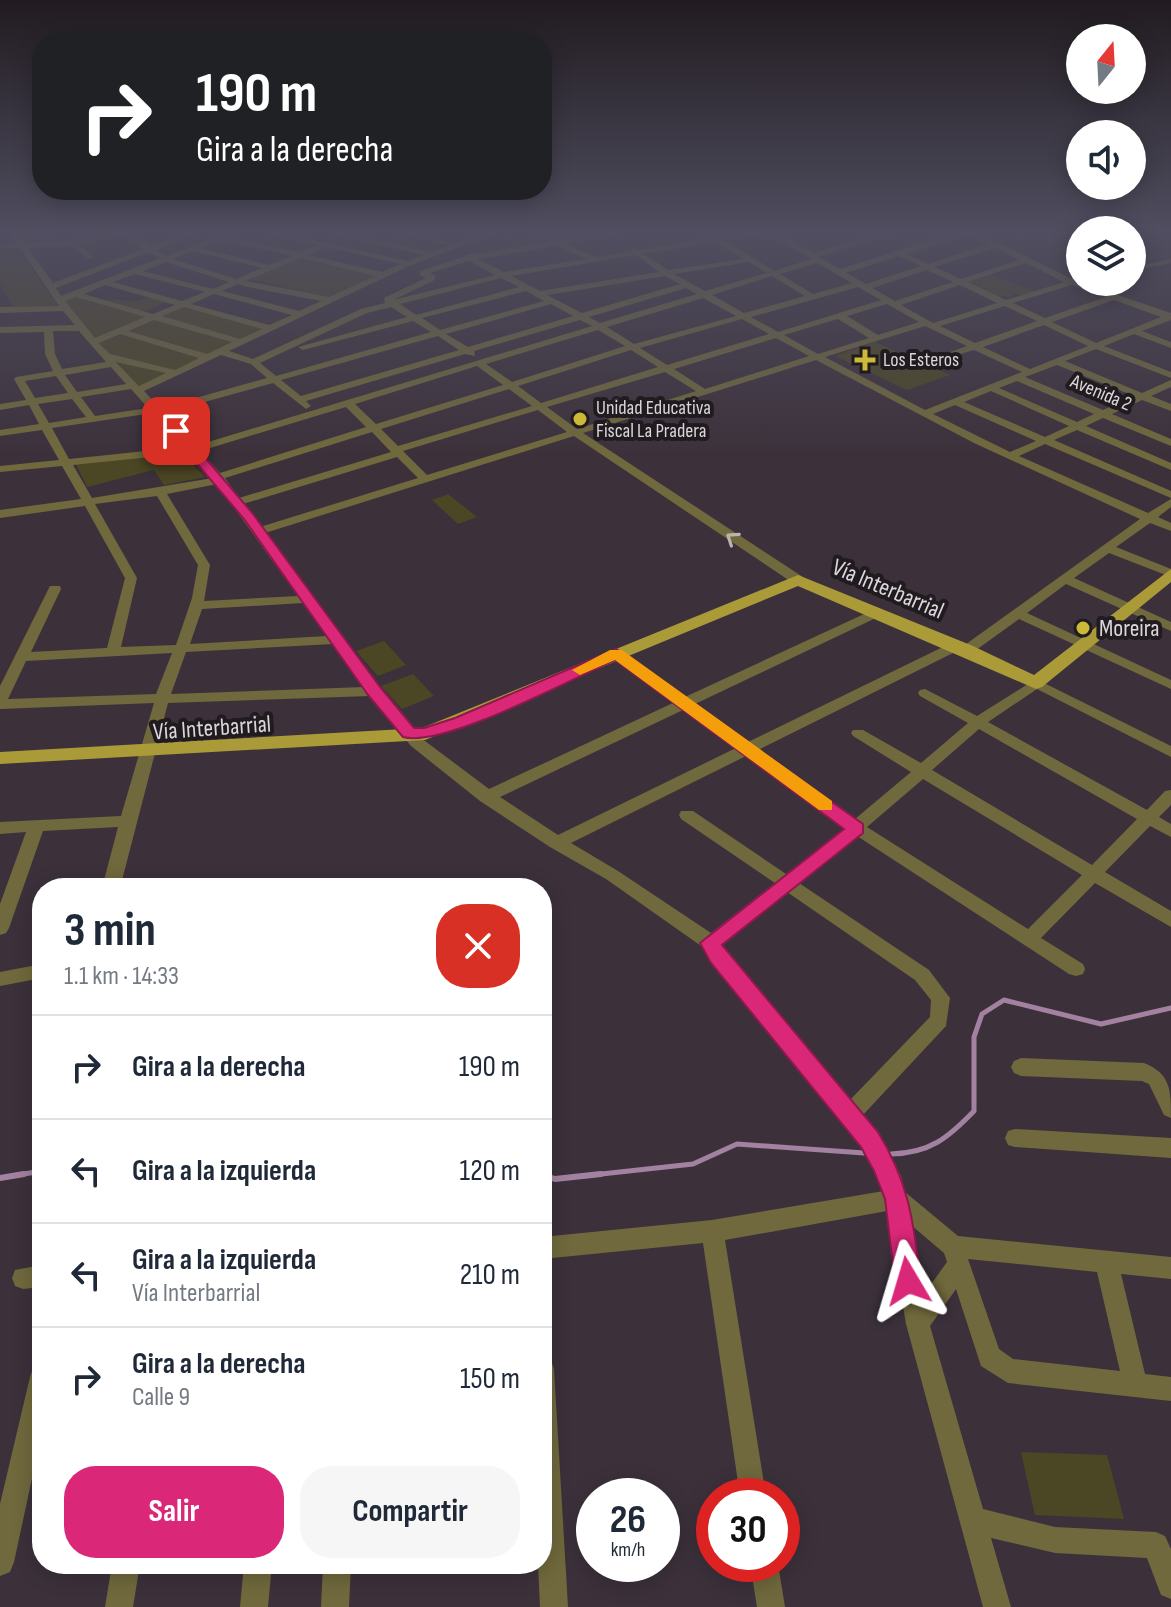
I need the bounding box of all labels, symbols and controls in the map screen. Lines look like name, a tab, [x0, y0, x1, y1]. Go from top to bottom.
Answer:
north arrow	[1066, 24, 1146, 104]
map controls	[1066, 24, 1146, 296]
text: 190 m	[196, 61, 317, 128]
icon: right	[64, 64, 168, 168]
button: sound	[1066, 120, 1146, 200]
text: Gira a la derecha	[196, 129, 393, 172]
button: layers	[1066, 216, 1146, 296]
place label: Los Esteros	[883, 348, 959, 372]
marker: Los Esteros	[854, 349, 876, 371]
street label: Avenida 2	[1066, 369, 1135, 416]
place label: Unidad Educativa Fiscal La Pradera	[596, 396, 711, 443]
pin	[142, 397, 210, 465]
icon: arrive	[154, 409, 198, 453]
marker: Unidad Educativa Fiscal La Pradera	[571, 410, 589, 428]
one-way arrow	[726, 533, 740, 548]
street label: Vía Interbarrial	[828, 553, 948, 625]
place label: Moreira	[1099, 614, 1160, 643]
marker: Moreira	[1074, 619, 1092, 637]
street label: Vía Interbarrial	[152, 709, 272, 747]
text: 3 min	[64, 902, 156, 959]
button: close	[436, 904, 520, 988]
text: 1.1 km · 14:33	[64, 961, 179, 992]
icon: right	[64, 1045, 108, 1089]
text: Gira a la derecha	[132, 1049, 306, 1085]
text: 190 m	[459, 1049, 520, 1085]
icon: left	[64, 1149, 108, 1193]
text: Gira a la izquierda	[132, 1153, 316, 1189]
text: 120 m	[459, 1153, 520, 1189]
position arrow	[866, 1239, 950, 1323]
text: Gira a la izquierda	[132, 1242, 316, 1278]
icon: left	[64, 1253, 108, 1297]
text: 210 m	[460, 1257, 520, 1293]
text: Vía Interbarrial	[132, 1278, 260, 1309]
text: Gira a la derecha	[132, 1346, 306, 1382]
icon: right	[64, 1357, 108, 1401]
text: 150 m	[460, 1361, 520, 1397]
text: Calle 9	[132, 1382, 190, 1413]
button: Salir	[64, 1466, 284, 1558]
button: Compartir	[300, 1466, 520, 1558]
speed limit sign: 30	[696, 1478, 800, 1582]
text: 26	[610, 1496, 646, 1544]
text: km/h	[611, 1538, 645, 1562]

